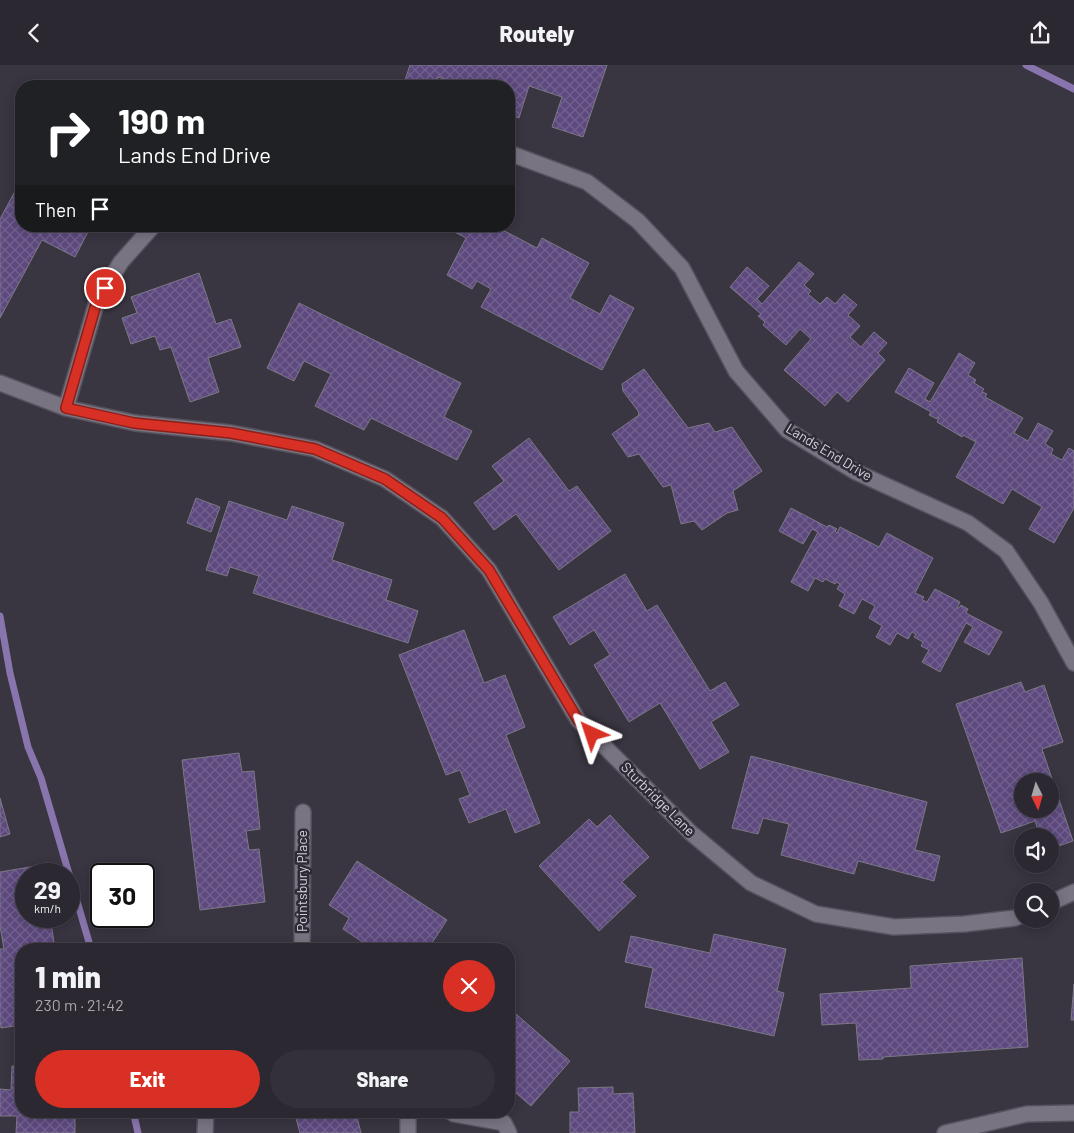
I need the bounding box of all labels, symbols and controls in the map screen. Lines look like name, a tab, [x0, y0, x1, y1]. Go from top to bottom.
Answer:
icon: back	[20, 19, 48, 47]
icon: share	[1026, 19, 1054, 47]
text: Routely	[499, 20, 575, 46]
text: 190 m	[118, 99, 205, 141]
icon: right	[35, 100, 100, 165]
text: Lands End Drive	[118, 141, 271, 167]
icon: arrive	[86, 195, 114, 223]
text: Then	[35, 198, 76, 221]
pin	[84, 267, 126, 309]
icon: arrive	[91, 274, 119, 302]
street label: Lands End Drive	[783, 419, 875, 484]
position arrow	[565, 707, 617, 759]
street label: Sturbridge Lane	[618, 758, 699, 839]
north arrow	[1014, 773, 1059, 817]
map controls	[1014, 773, 1059, 928]
button: sound	[1014, 828, 1059, 873]
street label: Pointsbury Place	[293, 830, 310, 932]
speed limit sign: 30	[90, 863, 155, 928]
text: 29	[34, 874, 61, 904]
button: search	[1014, 883, 1059, 928]
text: km/h	[34, 901, 61, 915]
text: 1 min	[35, 958, 101, 994]
button: close	[443, 960, 495, 1012]
text: 230 m · 21:42	[35, 995, 124, 1014]
button: Exit	[35, 1050, 260, 1108]
button: Share	[270, 1050, 495, 1108]

